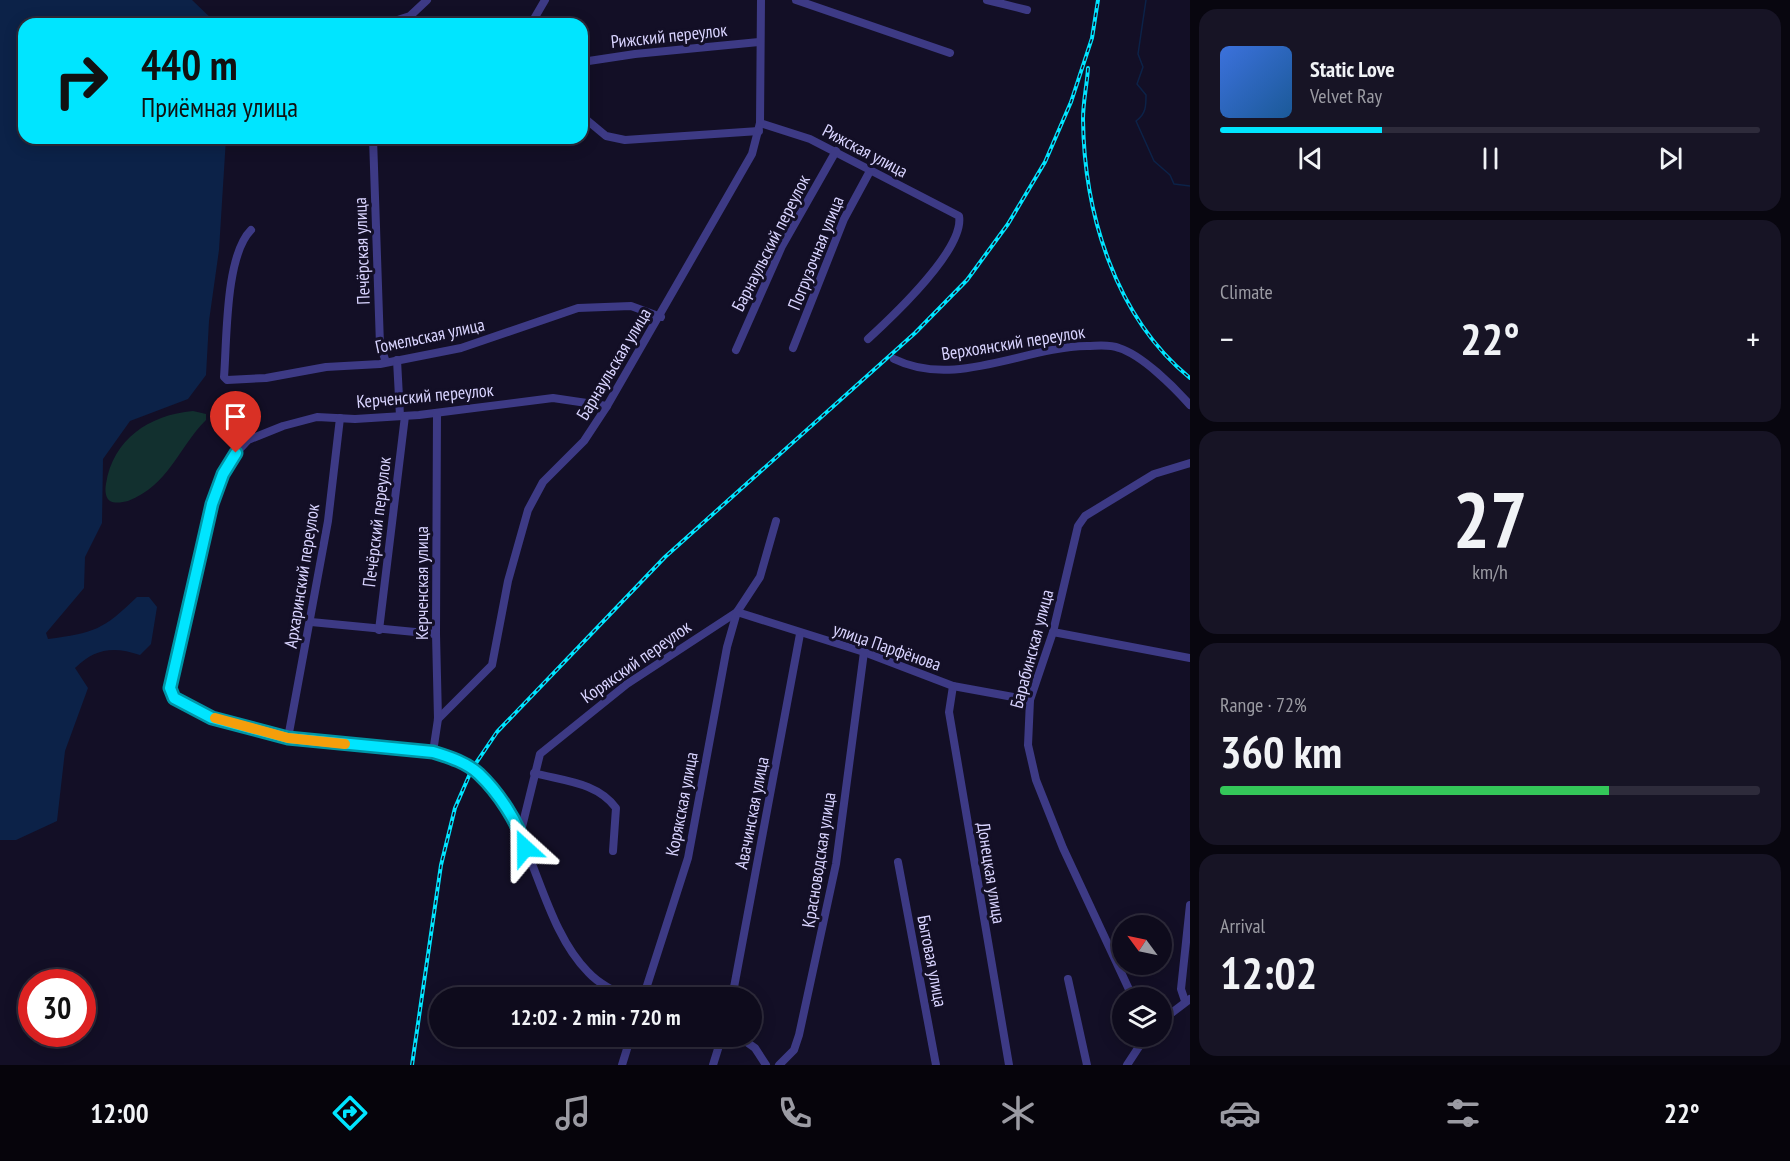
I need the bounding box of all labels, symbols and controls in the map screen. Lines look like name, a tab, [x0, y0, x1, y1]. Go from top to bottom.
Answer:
street label: Рижский переулок	[610, 18, 728, 53]
text: 440 m	[141, 37, 238, 92]
icon: right	[42, 42, 120, 120]
text: Static Love	[1310, 55, 1395, 83]
text: Velvet Ray	[1310, 83, 1382, 109]
text: Приёмная улица	[141, 90, 298, 124]
street label: Рижская улица	[819, 119, 912, 183]
icon: previous	[1294, 142, 1327, 175]
icon: pause	[1474, 142, 1507, 175]
icon: next	[1654, 142, 1687, 175]
street label: Барнаульский переулок	[726, 171, 815, 315]
street label: Погрузочная улица	[782, 192, 849, 313]
street label: Печёрская улица	[348, 197, 375, 305]
text: Climate	[1220, 279, 1273, 305]
street label: Барнаульская улица	[571, 303, 656, 424]
text: 22°	[1460, 309, 1520, 367]
street label: Гомельская улица	[373, 313, 487, 358]
text: −	[1220, 317, 1234, 360]
text: +	[1746, 317, 1760, 360]
street label: Верхоянский переулок	[940, 320, 1086, 365]
street label: Керченский переулок	[355, 378, 494, 413]
pin	[210, 391, 261, 453]
icon: arrive	[219, 400, 252, 433]
street label: Печёрский переулок	[357, 455, 396, 588]
text: 27	[1453, 469, 1527, 570]
street label: Архаринский переулок	[279, 502, 324, 650]
street label: Керченская улица	[410, 526, 433, 640]
text: km/h	[1472, 559, 1508, 585]
street label: Барабинская улица	[1005, 587, 1058, 711]
street label: Корякский переулок	[576, 615, 695, 708]
street label: улица Парфёнова	[830, 617, 944, 676]
text: Range · 72%	[1220, 692, 1307, 718]
text: 360 km	[1220, 722, 1342, 780]
street label: Корякская улица	[660, 750, 703, 858]
street label: Авачинская улица	[729, 755, 774, 871]
street label: Красноводская улица	[796, 790, 841, 929]
position arrow	[493, 816, 557, 880]
street label: Донецкая улица	[972, 821, 1011, 925]
street label: Бытовая улица	[912, 913, 953, 1009]
text: Arrival	[1220, 913, 1265, 939]
north arrow	[1112, 915, 1172, 975]
map controls	[1112, 915, 1172, 1047]
text: 12:02	[1220, 943, 1317, 1001]
speed limit sign: 30	[18, 969, 96, 1047]
button: layers	[1112, 987, 1172, 1047]
text: 12:02 · 2 min · 720 m	[510, 1003, 681, 1031]
icon: directions	[329, 1092, 371, 1134]
icon: music	[552, 1092, 594, 1134]
icon: phone	[774, 1092, 816, 1134]
icon: climate	[997, 1092, 1039, 1134]
icon: car	[1219, 1092, 1261, 1134]
icon: filters	[1442, 1092, 1484, 1134]
text: 12:00	[90, 1096, 149, 1130]
text: 22°	[1664, 1096, 1700, 1130]

